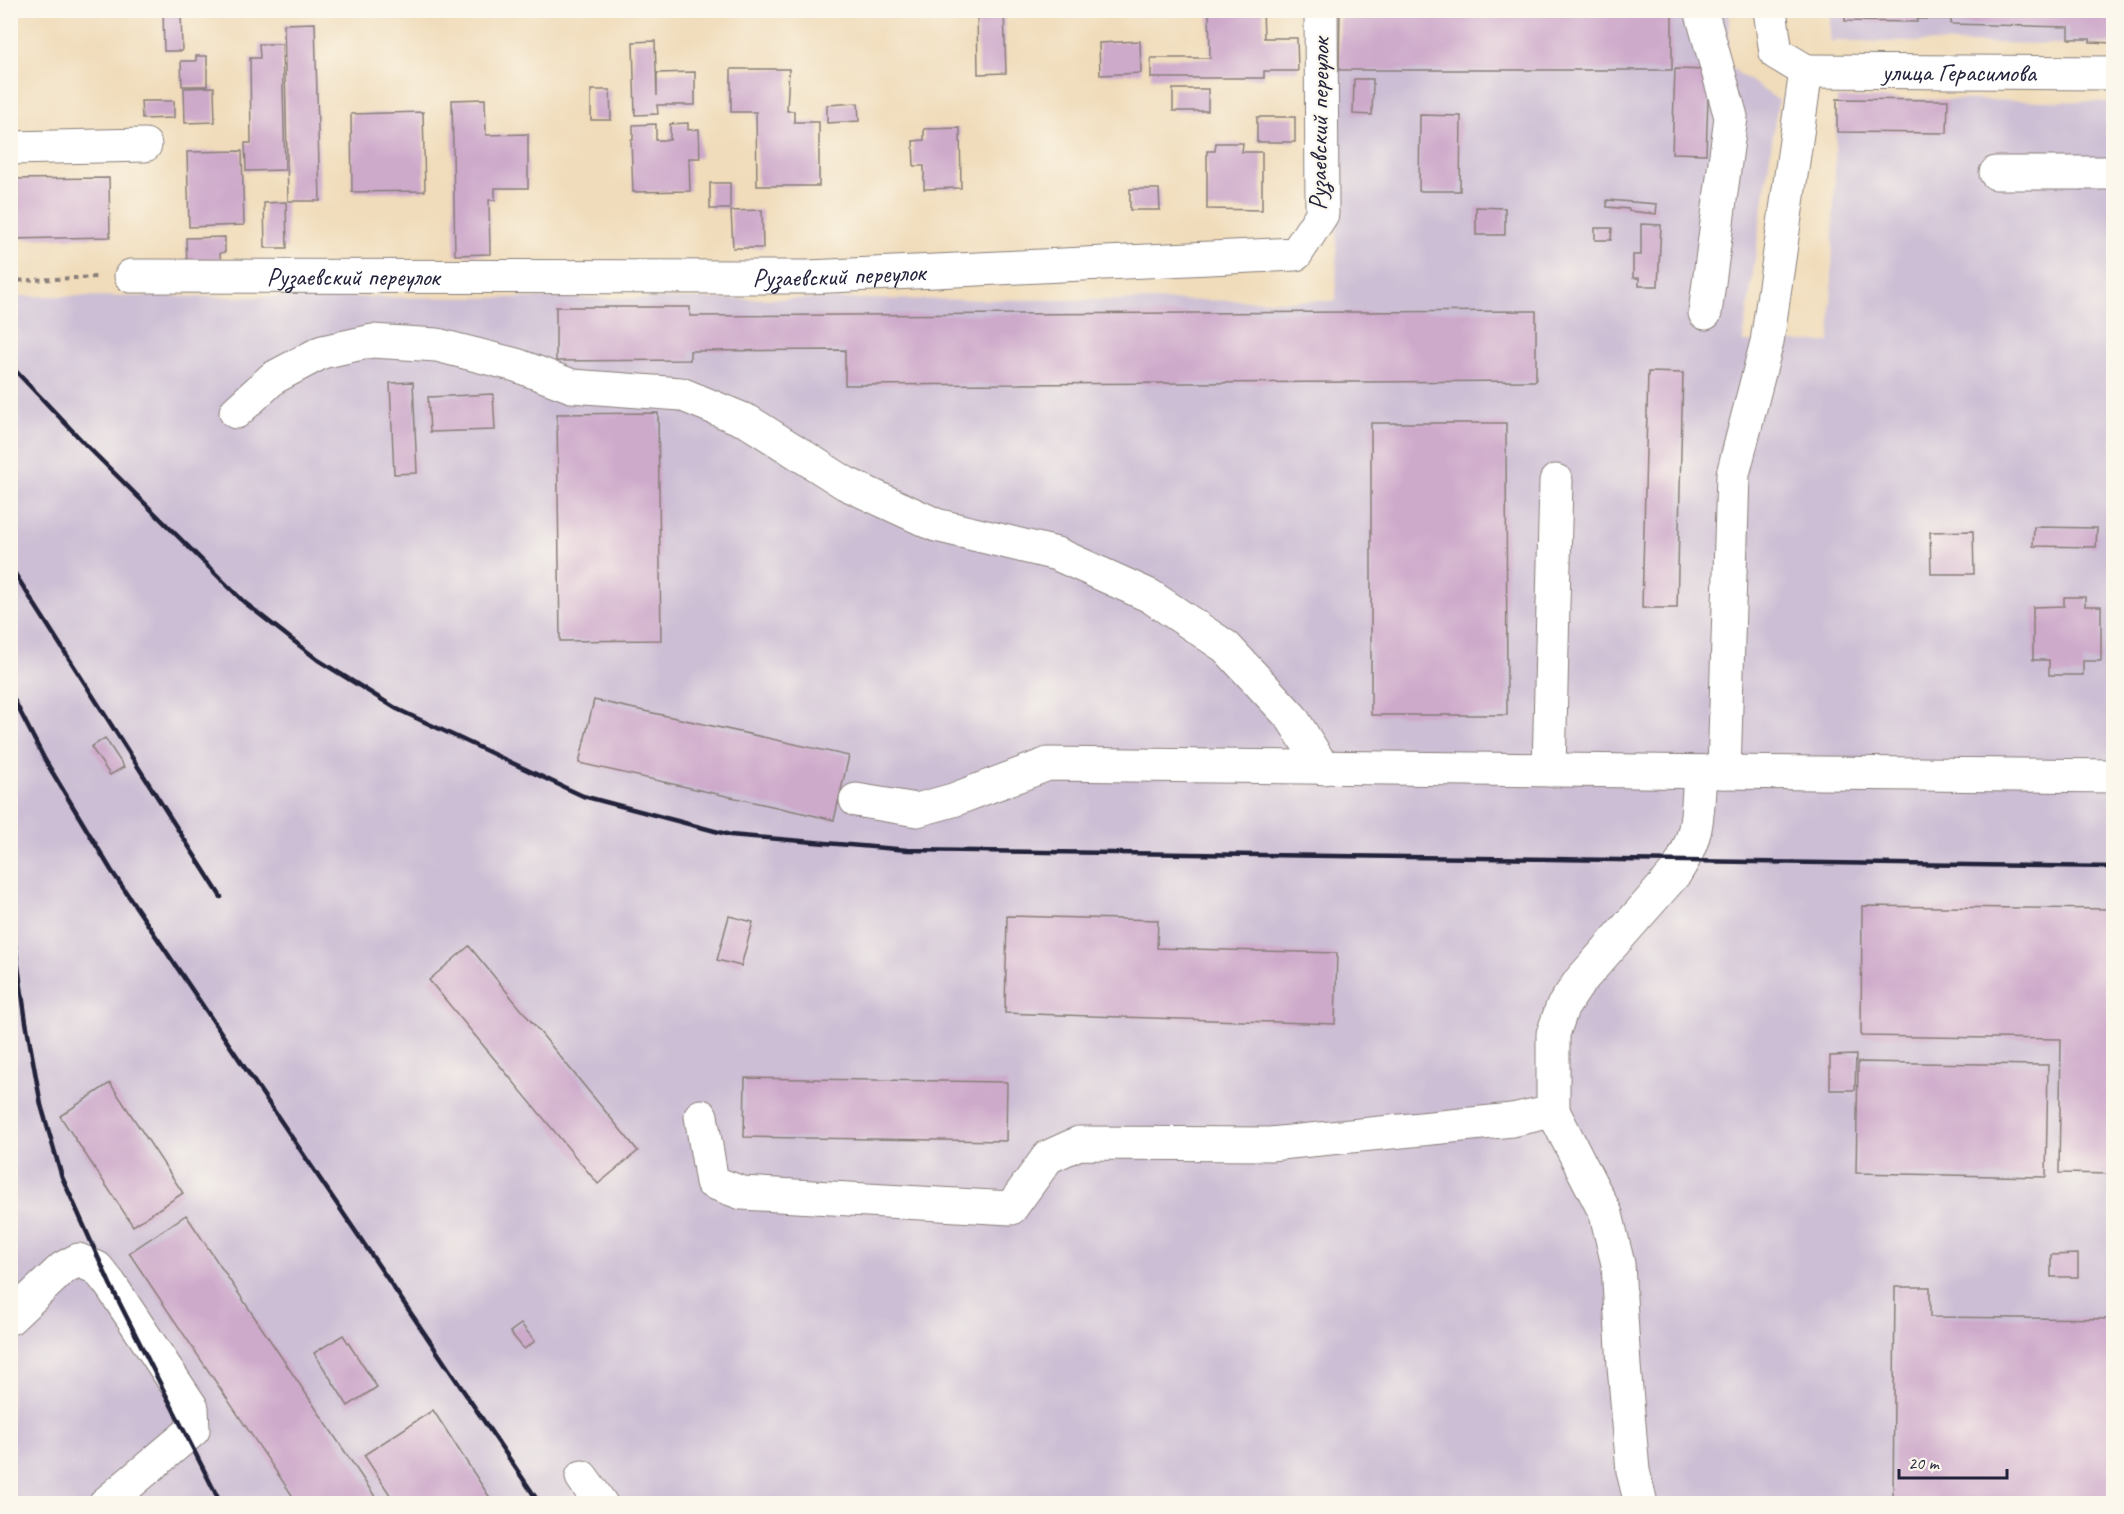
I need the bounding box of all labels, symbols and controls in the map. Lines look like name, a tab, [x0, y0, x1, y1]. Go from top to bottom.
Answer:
street label: Рузаевский переулок	[1301, 35, 1338, 211]
street label: улица Герасимова	[1880, 55, 2038, 89]
street label: Рузаевский переулок	[753, 255, 928, 294]
street label: Рузаевский переулок	[267, 260, 442, 294]
scale bar	[1899, 1442, 2007, 1480]
text: 20 m	[1908, 1452, 1941, 1474]

